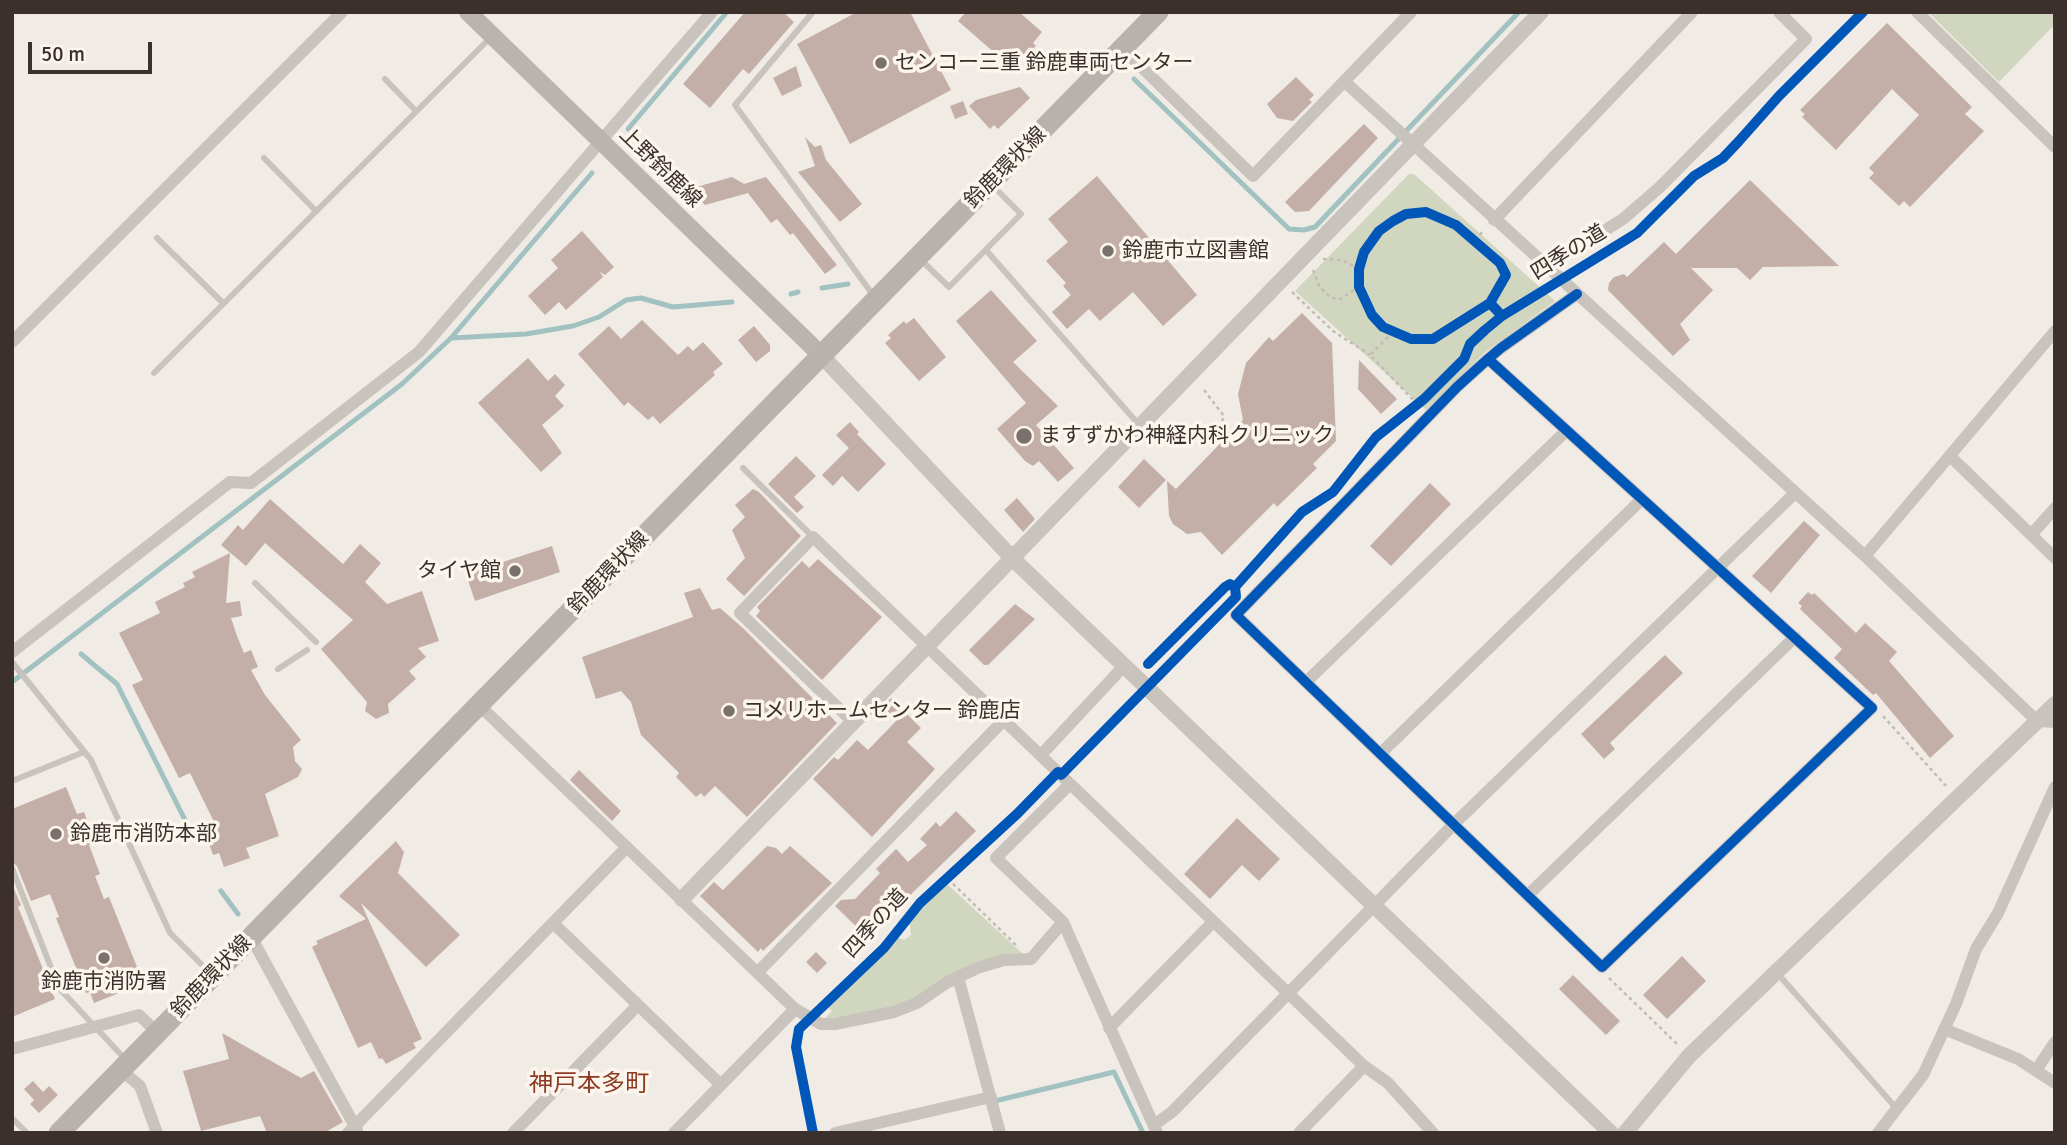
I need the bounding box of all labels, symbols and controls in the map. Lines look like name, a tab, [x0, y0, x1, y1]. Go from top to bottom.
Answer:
scale bar	[32, 28, 156, 72]
text: 50 m	[41, 41, 85, 67]
place label: センコー三重 鈴鹿車両センター	[895, 50, 1194, 76]
marker: センコー三重 鈴鹿車両センター	[873, 55, 889, 71]
street label: 上野鈴鹿線	[613, 122, 707, 214]
street label: 鈴鹿環状線	[960, 122, 1052, 214]
street label: 四季の道	[1527, 220, 1611, 286]
place label: 鈴鹿市立図書館	[1122, 238, 1269, 264]
marker: 鈴鹿市立図書館	[1100, 243, 1116, 259]
place label: ますずかわ神経内科クリニック	[1040, 423, 1334, 449]
marker: ますずかわ神経内科クリニック	[1014, 426, 1034, 446]
street label: 鈴鹿環状線	[563, 526, 655, 620]
place label: タイヤ館	[417, 558, 501, 584]
marker: タイヤ館	[507, 563, 523, 579]
place label: コメリホームセンター 鈴鹿店	[743, 698, 1021, 724]
marker: コメリホームセンター 鈴鹿店	[721, 703, 737, 719]
place label: 鈴鹿市消防本部	[70, 821, 217, 847]
marker: 鈴鹿市消防本部	[48, 826, 64, 842]
street label: 四季の道	[839, 884, 913, 964]
street label: 鈴鹿環状線	[166, 930, 258, 1024]
marker: 鈴鹿市消防署	[96, 950, 112, 966]
place label: 鈴鹿市消防署	[41, 969, 167, 995]
district label: 神戸本多町	[529, 1071, 649, 1099]

